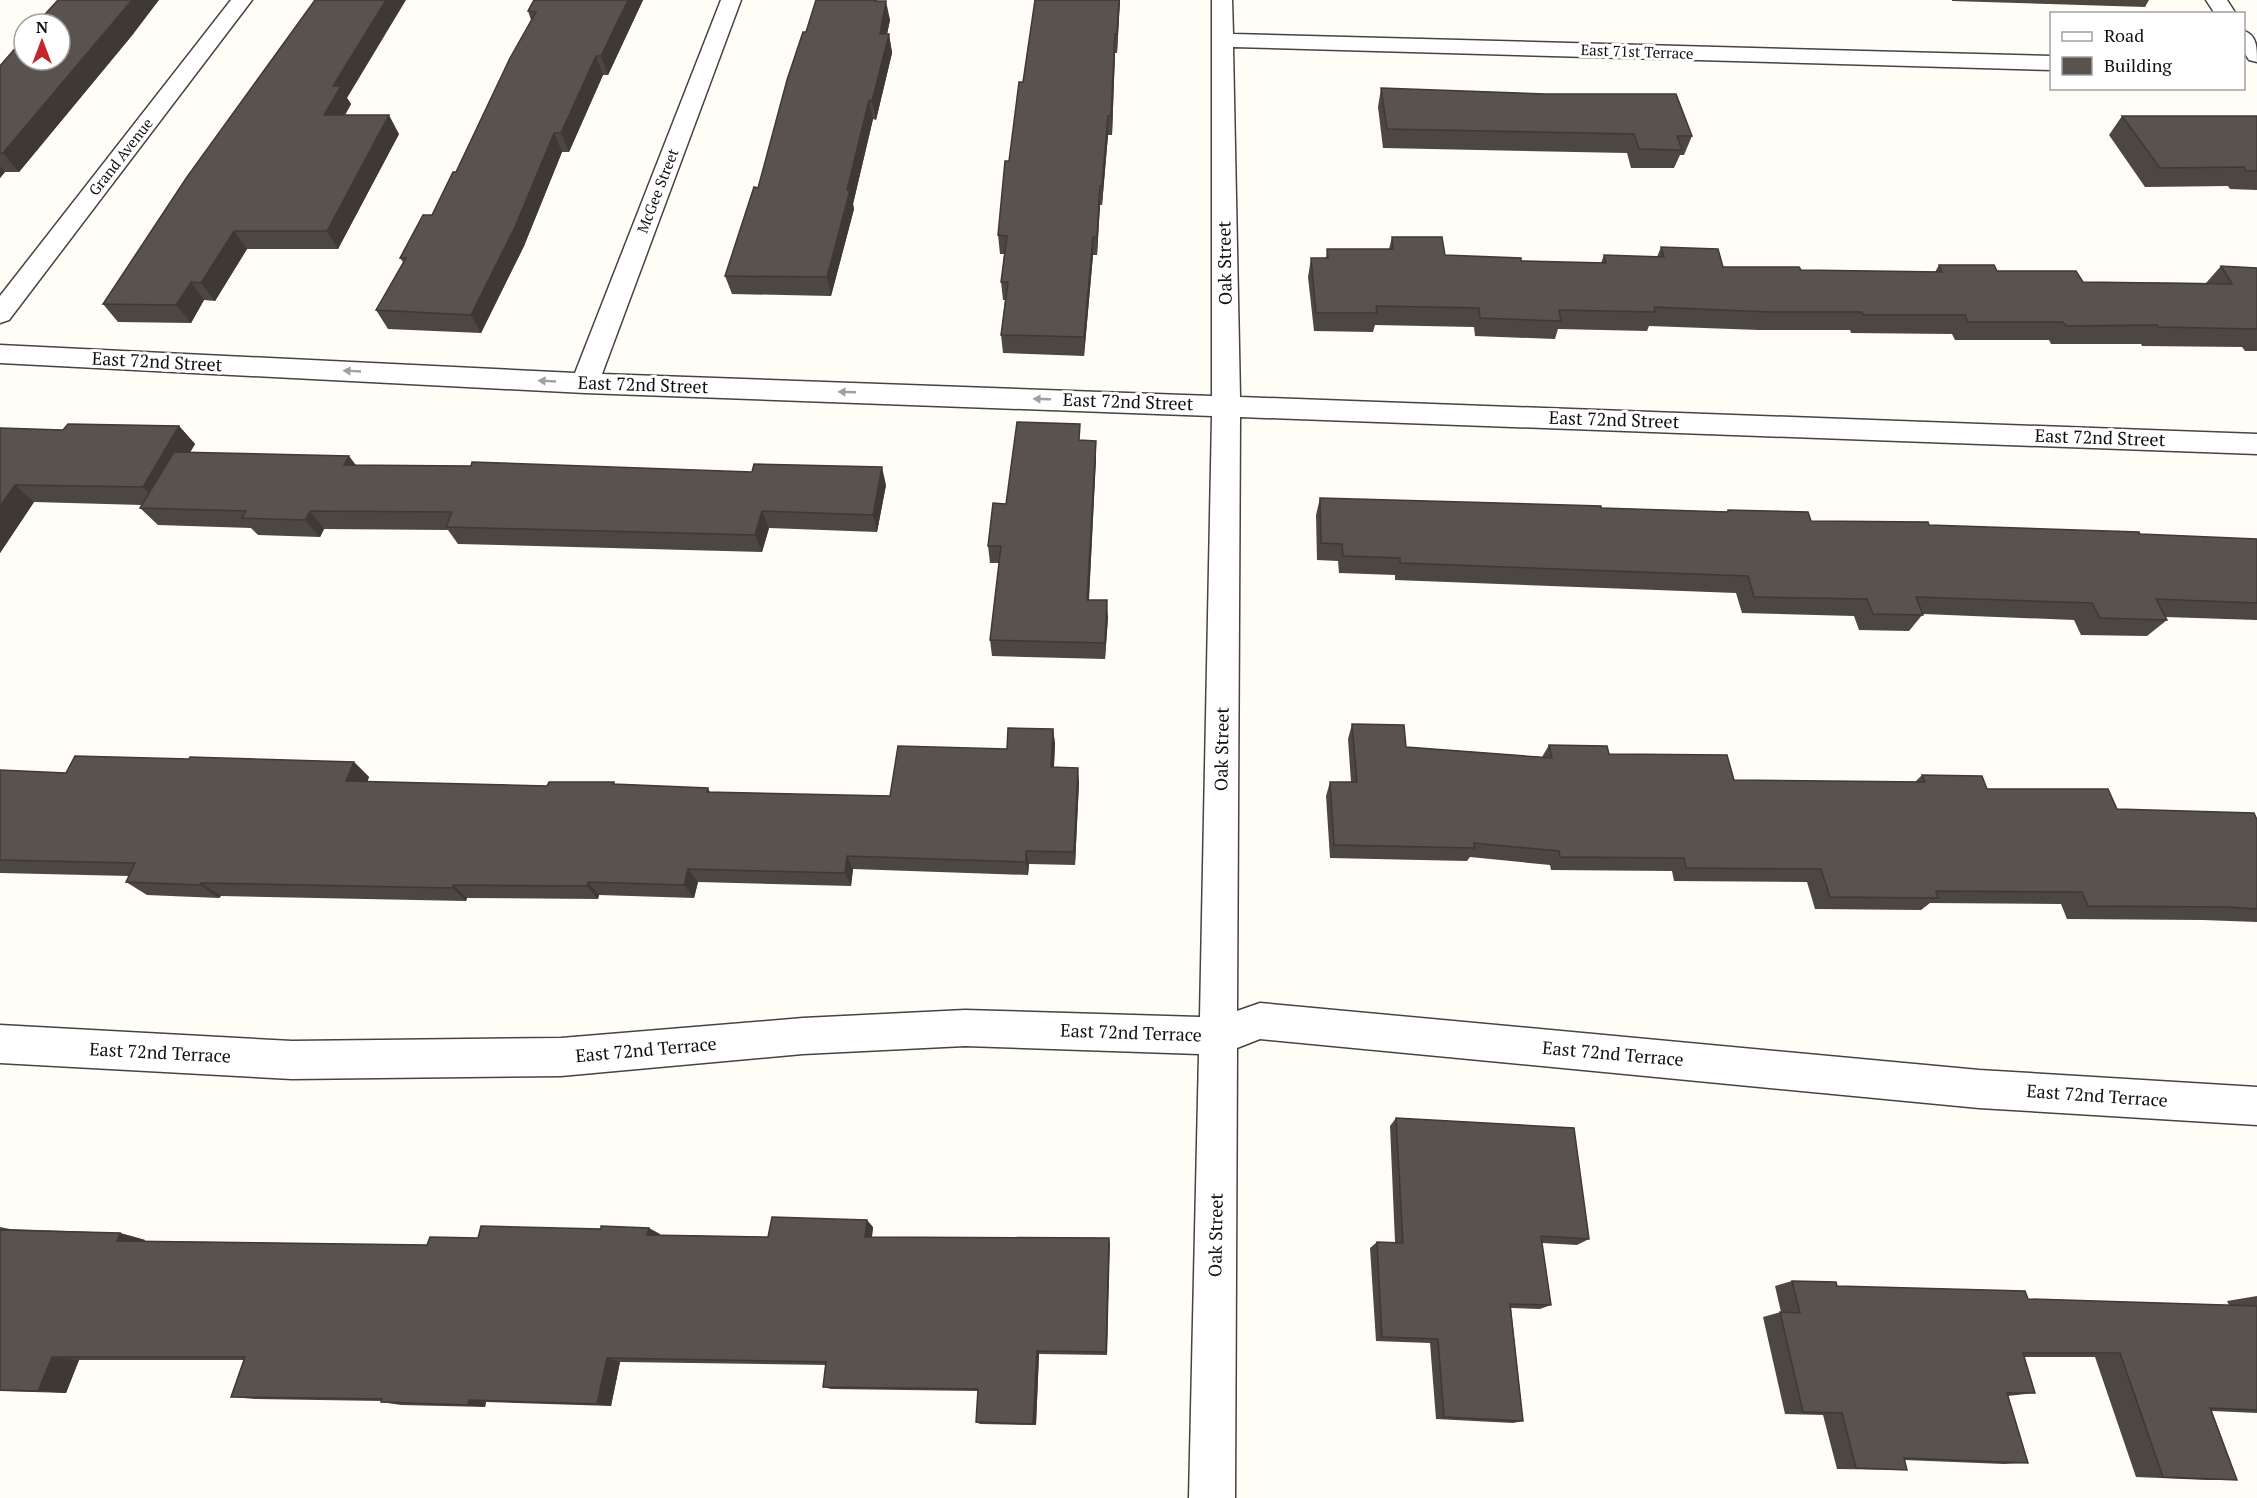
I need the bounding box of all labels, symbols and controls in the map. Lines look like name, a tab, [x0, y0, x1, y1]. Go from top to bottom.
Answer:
north arrow	[12, 12, 72, 72]
legend	[2050, 12, 2245, 90]
text: N	[36, 16, 48, 38]
text: Road	[2104, 23, 2144, 47]
street label: East 71st Terrace	[1580, 39, 1694, 63]
text: Building	[2104, 53, 2172, 77]
street label: Grand Avenue	[84, 113, 157, 199]
street label: McGee Street	[632, 145, 683, 236]
street label: Oak Street	[1211, 220, 1237, 305]
street label: East 72nd Street	[91, 346, 223, 376]
one-way arrow	[343, 367, 362, 376]
street label: East 72nd Street	[577, 370, 709, 398]
one-way arrow	[538, 376, 557, 385]
one-way arrow	[838, 387, 857, 397]
street label: East 72nd Street	[1062, 387, 1194, 415]
one-way arrow	[1032, 394, 1051, 404]
street label: East 72nd Street	[1548, 405, 1680, 433]
street label: East 72nd Street	[2034, 423, 2166, 451]
street label: Oak Street	[1208, 706, 1234, 791]
street label: East 72nd Terrace	[1060, 1018, 1202, 1046]
street label: East 72nd Terrace	[574, 1031, 718, 1067]
street label: East 72nd Terrace	[1541, 1035, 1685, 1071]
street label: East 72nd Terrace	[89, 1036, 231, 1068]
street label: East 72nd Terrace	[2026, 1078, 2169, 1112]
street label: Oak Street	[1202, 1192, 1228, 1277]

